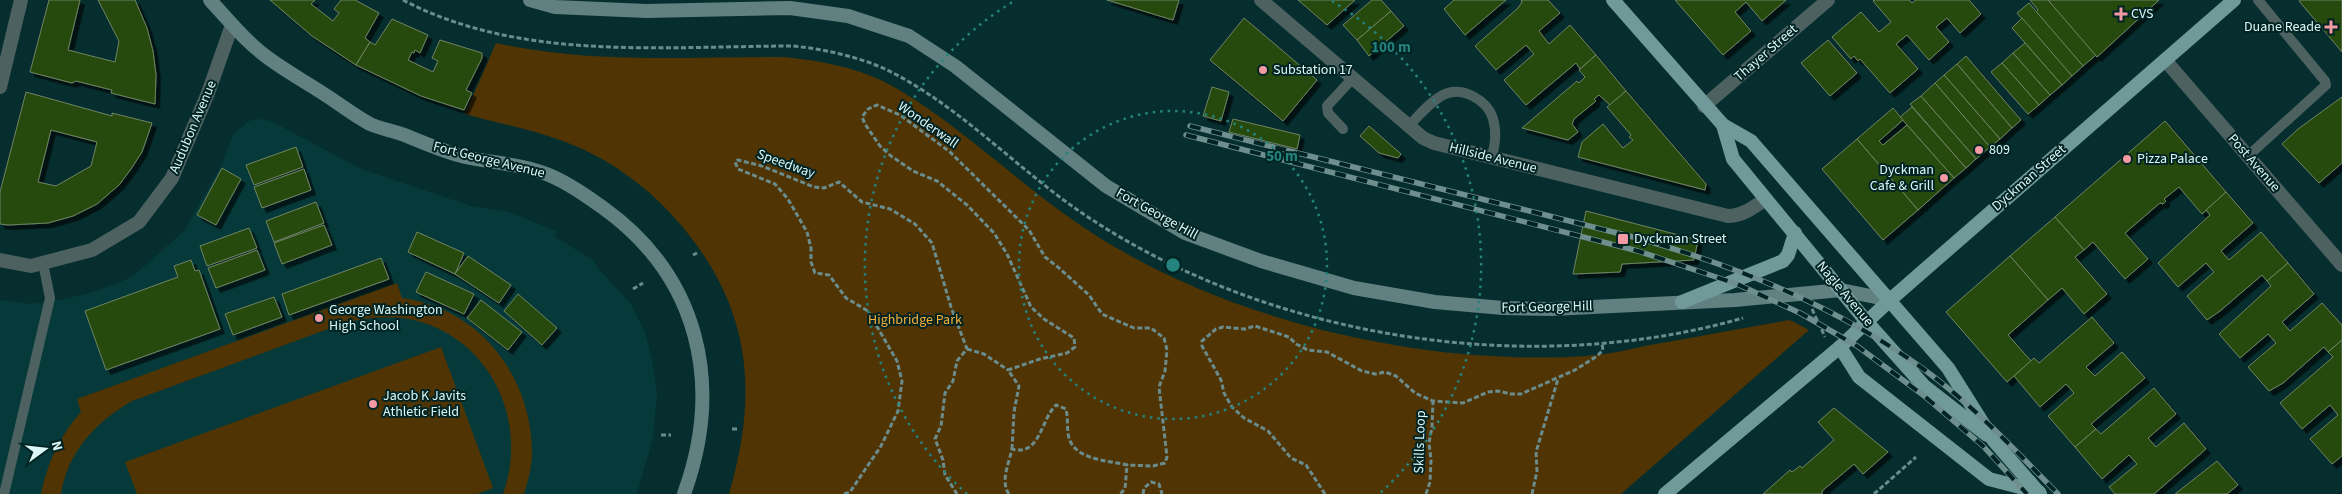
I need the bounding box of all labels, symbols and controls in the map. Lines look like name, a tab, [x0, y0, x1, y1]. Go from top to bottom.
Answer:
place label: CVS	[2131, 4, 2154, 24]
marker: CVS	[2115, 8, 2127, 20]
place label: Duane Reade	[2244, 17, 2321, 37]
street label: Thayer Street	[1730, 20, 1802, 86]
marker: Duane Reade	[2325, 21, 2337, 33]
text: 100 m	[1371, 37, 1411, 58]
place label: Substation 17	[1273, 60, 1353, 80]
marker: Substation 17	[1257, 64, 1269, 76]
street label: Audubon Avenue	[164, 77, 222, 177]
street label: Wonderwall	[894, 97, 963, 154]
street label: Post Avenue	[2223, 129, 2285, 197]
street label: Fort George Avenue	[431, 136, 547, 184]
street label: Hillside Avenue	[1447, 137, 1539, 179]
street label: Dyckman Street	[1987, 140, 2071, 216]
place label: 809	[1989, 140, 2010, 160]
street label: Speedway	[754, 144, 818, 184]
marker: 809	[1973, 144, 1985, 156]
text: 50 m	[1266, 146, 1298, 167]
place label: Pizza Palace	[2137, 149, 2208, 169]
marker: Pizza Palace	[2121, 153, 2133, 165]
place label: Dyckman Cafe & Grill	[1870, 160, 1934, 196]
marker: Dyckman Cafe & Grill	[1938, 172, 1950, 184]
street label: Fort George Hill	[1112, 183, 1202, 245]
place label: Dyckman Street	[1634, 229, 1727, 249]
marker: Dyckman Street	[1616, 232, 1630, 246]
centre of rings	[1164, 256, 1182, 274]
street label: Nagle Avenue	[1812, 257, 1878, 331]
street label: Fort George Hill	[1501, 296, 1593, 318]
place label: George Washington High School	[329, 300, 443, 336]
park label: Highbridge Park	[868, 310, 962, 330]
marker: George Washington High School	[313, 312, 325, 324]
place label: Jacob K Javits Athletic Field	[383, 386, 466, 422]
marker: Jacob K Javits Athletic Field	[367, 398, 379, 410]
street label: Skills Loop	[1409, 410, 1431, 474]
north arrow	[20, 424, 70, 474]
text: N	[46, 439, 67, 453]

